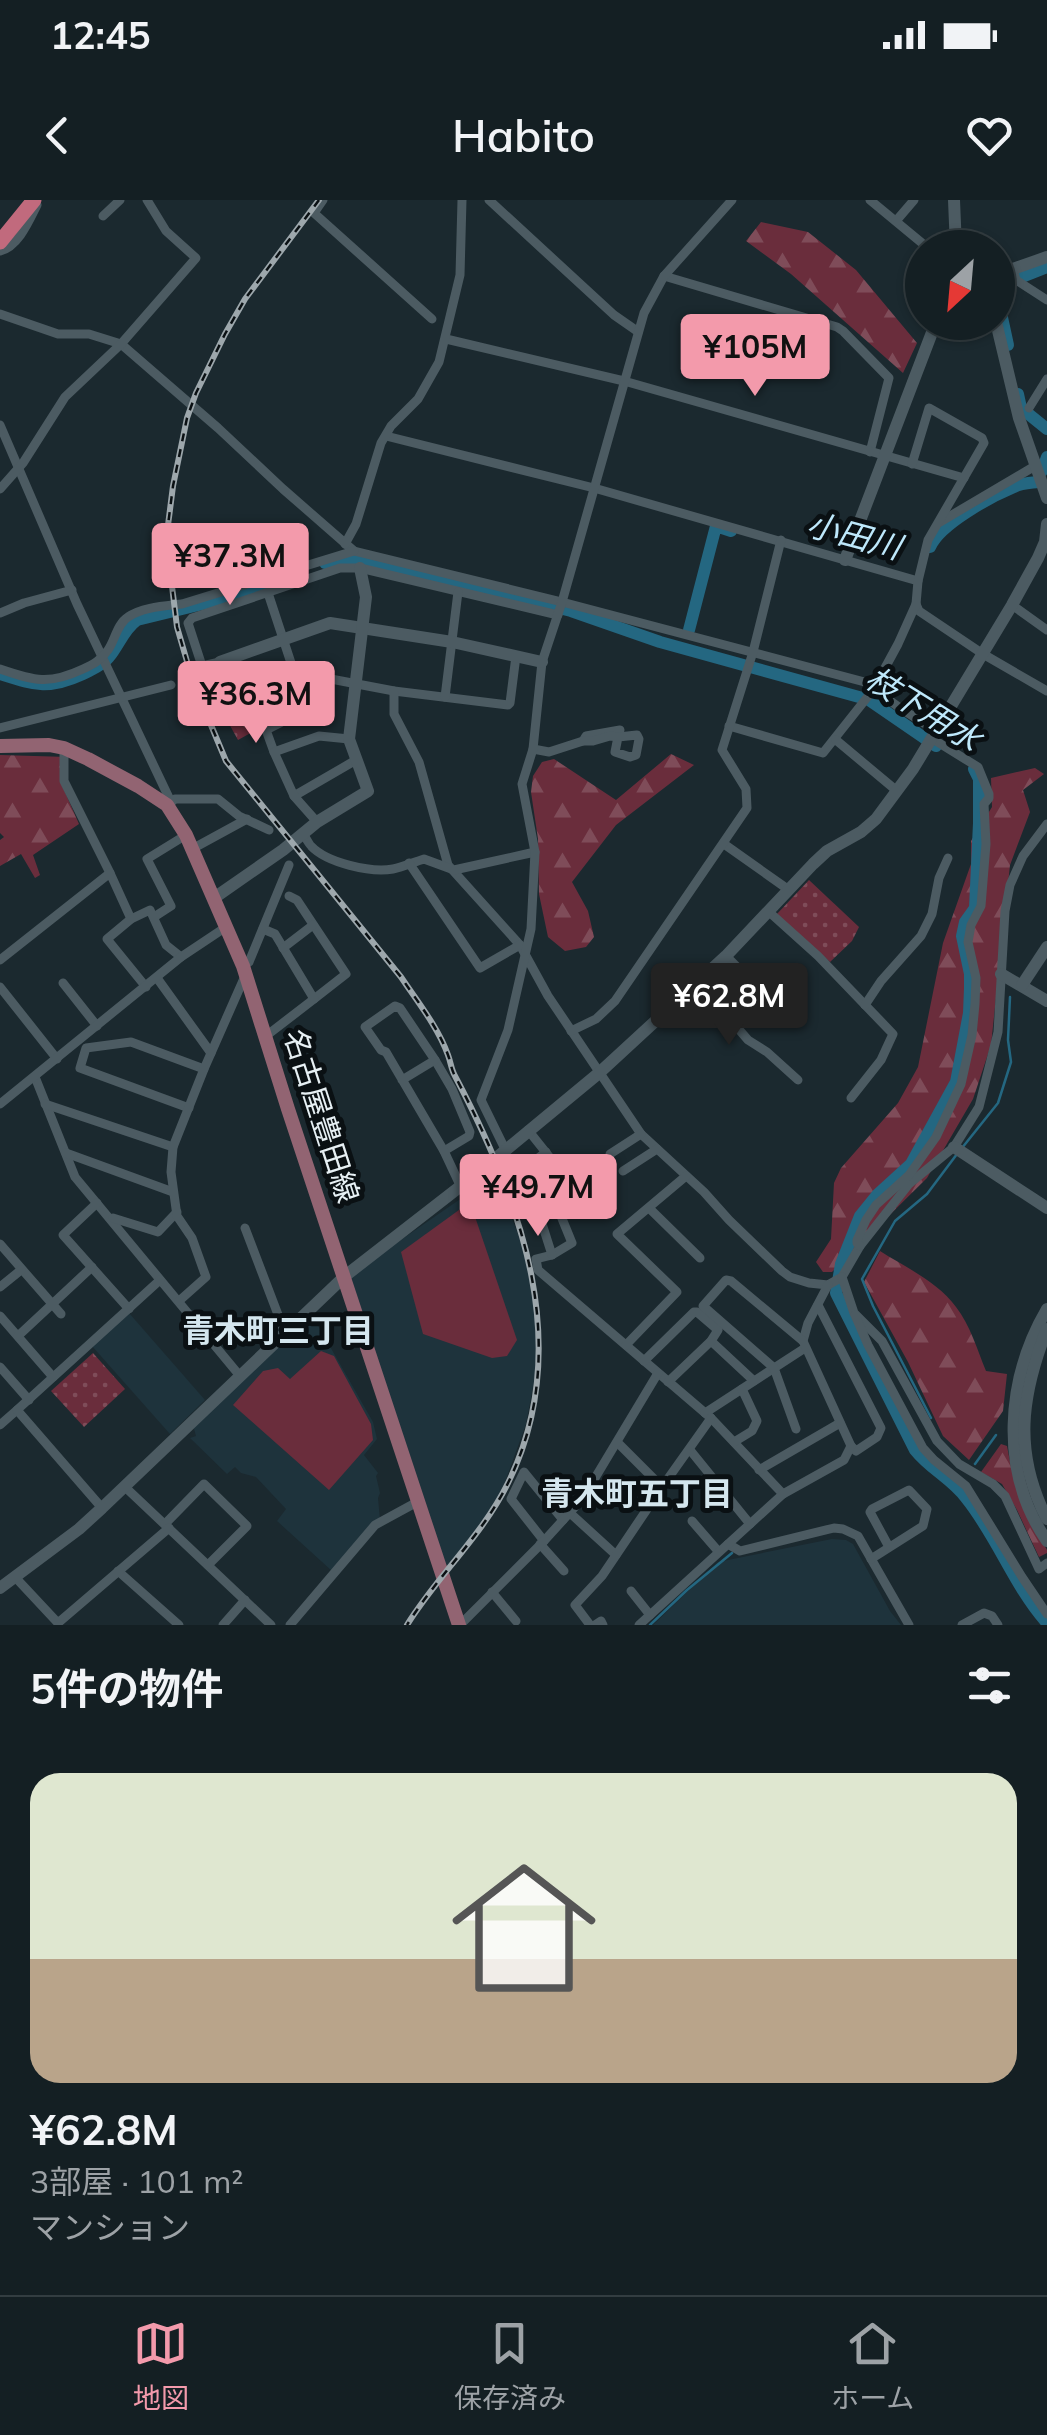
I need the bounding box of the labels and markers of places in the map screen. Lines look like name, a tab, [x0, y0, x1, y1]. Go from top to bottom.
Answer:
pin: ¥105M	[685, 314, 825, 399]
pin: ¥37.3M	[149, 523, 311, 608]
pin: ¥36.3M	[175, 661, 337, 746]
pin: ¥62.8M	[648, 963, 810, 1048]
pin: ¥49.7M	[457, 1154, 619, 1239]

